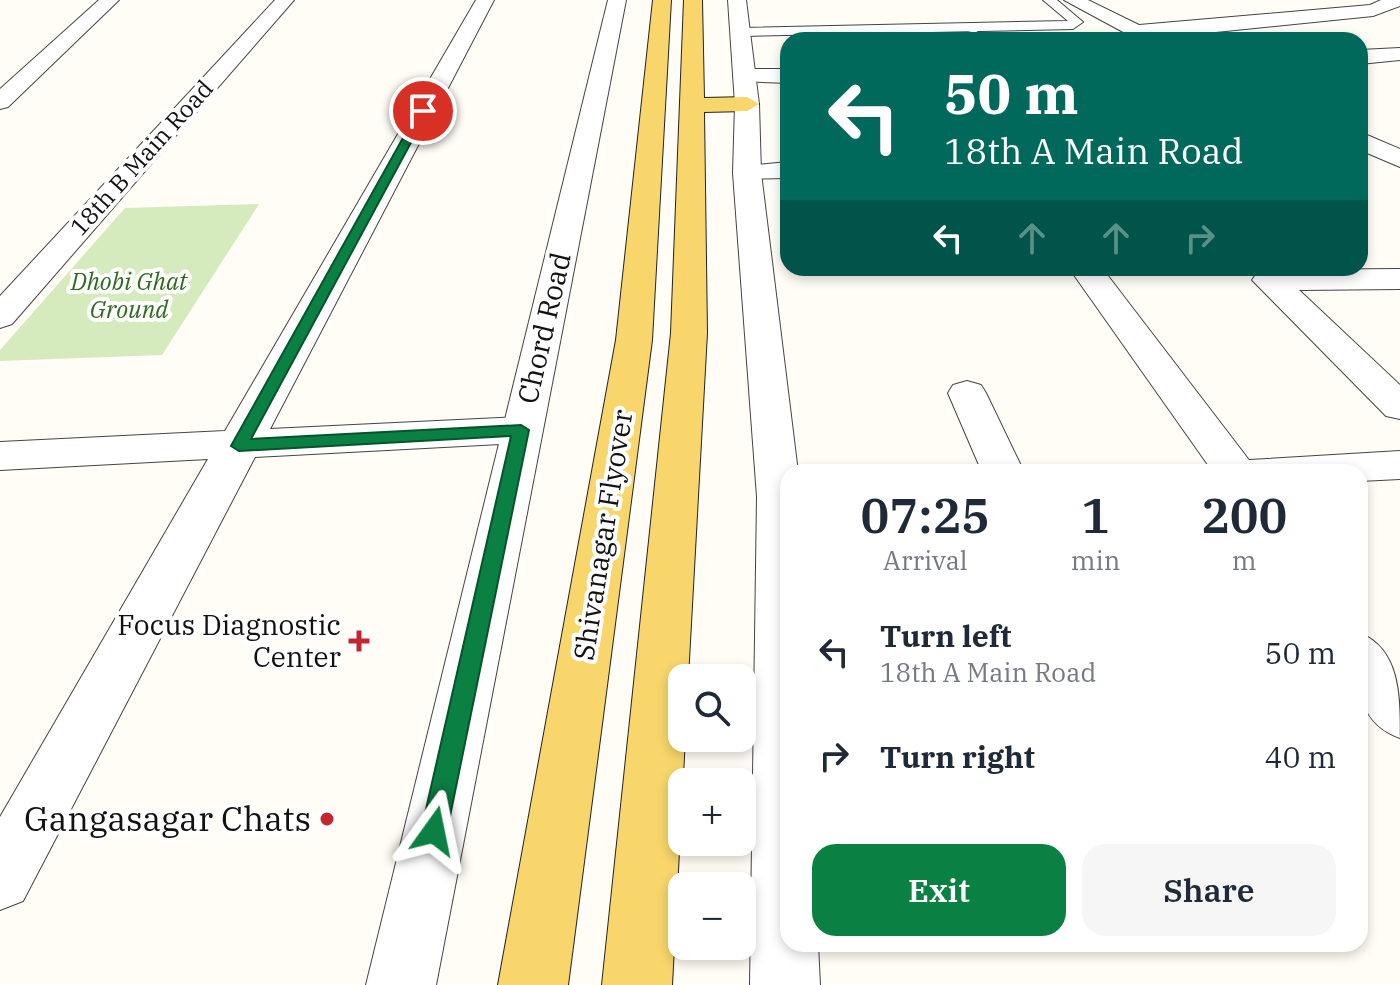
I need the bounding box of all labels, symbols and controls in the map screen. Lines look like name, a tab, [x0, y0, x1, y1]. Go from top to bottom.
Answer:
text: 50 m	[944, 57, 1079, 129]
icon: left	[812, 64, 916, 168]
street label: 18th B Main Road	[63, 73, 220, 242]
pin	[389, 77, 457, 145]
icon: arrive	[401, 89, 445, 133]
text: 18th A Main Road	[944, 127, 1243, 174]
icon: left	[926, 216, 970, 260]
icon: ahead	[1010, 216, 1054, 260]
icon: ahead	[1094, 216, 1138, 260]
icon: right	[1178, 216, 1222, 260]
street label: Chord Road	[508, 249, 579, 407]
park label: Dhobi Ghat Ground	[70, 265, 189, 325]
street label: Shivanagar Flyover	[564, 406, 641, 663]
text: 07:25	[861, 484, 990, 546]
text: 1	[1081, 484, 1110, 546]
text: 200	[1201, 484, 1287, 546]
text: Arrival	[883, 543, 968, 577]
text: min	[1071, 543, 1120, 577]
text: m	[1232, 543, 1257, 577]
place label: Focus Diagnostic Center	[117, 606, 342, 675]
text: Turn left	[880, 616, 1012, 655]
marker: Focus Diagnostic Center	[348, 630, 370, 652]
icon: left	[812, 630, 856, 674]
text: 50 m	[1264, 633, 1336, 672]
text: 18th A Main Road	[880, 655, 1096, 689]
map controls	[668, 664, 756, 960]
button: search	[668, 664, 756, 752]
icon: right	[812, 734, 856, 778]
text: Turn right	[880, 737, 1035, 776]
text: 40 m	[1264, 737, 1336, 776]
button: +	[668, 768, 756, 856]
position arrow	[392, 789, 476, 873]
place label: Gangasagar Chats	[24, 796, 311, 840]
marker: Gangasagar Chats	[318, 810, 336, 828]
button: Exit	[812, 844, 1066, 936]
button: Share	[1082, 844, 1336, 936]
button: −	[668, 872, 756, 960]

